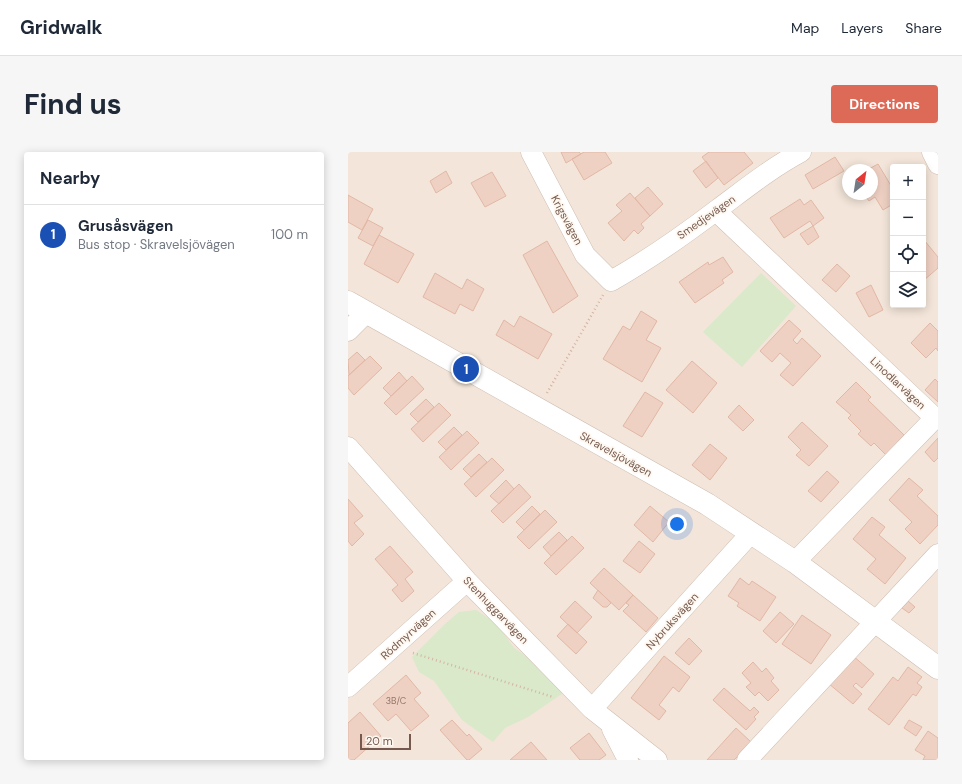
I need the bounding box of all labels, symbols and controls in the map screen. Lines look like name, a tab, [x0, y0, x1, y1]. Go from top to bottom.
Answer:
text: Gridwalk	[20, 15, 102, 40]
text: Map	[791, 19, 819, 37]
text: Layers	[841, 19, 883, 37]
text: Share	[905, 19, 942, 37]
button: Directions	[831, 85, 938, 123]
text: Find us	[24, 86, 122, 123]
north arrow	[842, 164, 878, 200]
map controls	[890, 164, 926, 308]
button: +	[890, 164, 926, 200]
text: Nearby	[40, 167, 100, 189]
street label: Smedjevägen	[674, 192, 738, 242]
street label: Krigsvägen	[548, 193, 586, 247]
button: −	[890, 200, 926, 236]
text: Grusåsvägen	[78, 216, 173, 236]
text: 1	[51, 226, 55, 243]
text: 100 m	[271, 226, 308, 243]
text: Bus stop · Skravelsjövägen	[78, 236, 235, 253]
button: locate	[890, 236, 926, 272]
button: layers	[890, 272, 926, 308]
pin: 1	[453, 354, 479, 384]
street label: Linodlarvägen	[867, 354, 929, 412]
street label: Skravelsjövägen	[577, 428, 655, 480]
your location	[667, 514, 687, 534]
street label: Stenhuggarvägen	[460, 573, 532, 647]
street label: Nybruksvägen	[643, 590, 701, 652]
street label: Rödmyrvägen	[378, 606, 438, 662]
house number: 3B/C	[386, 695, 407, 707]
scale bar	[360, 732, 411, 751]
text: 20 m	[366, 734, 392, 748]

